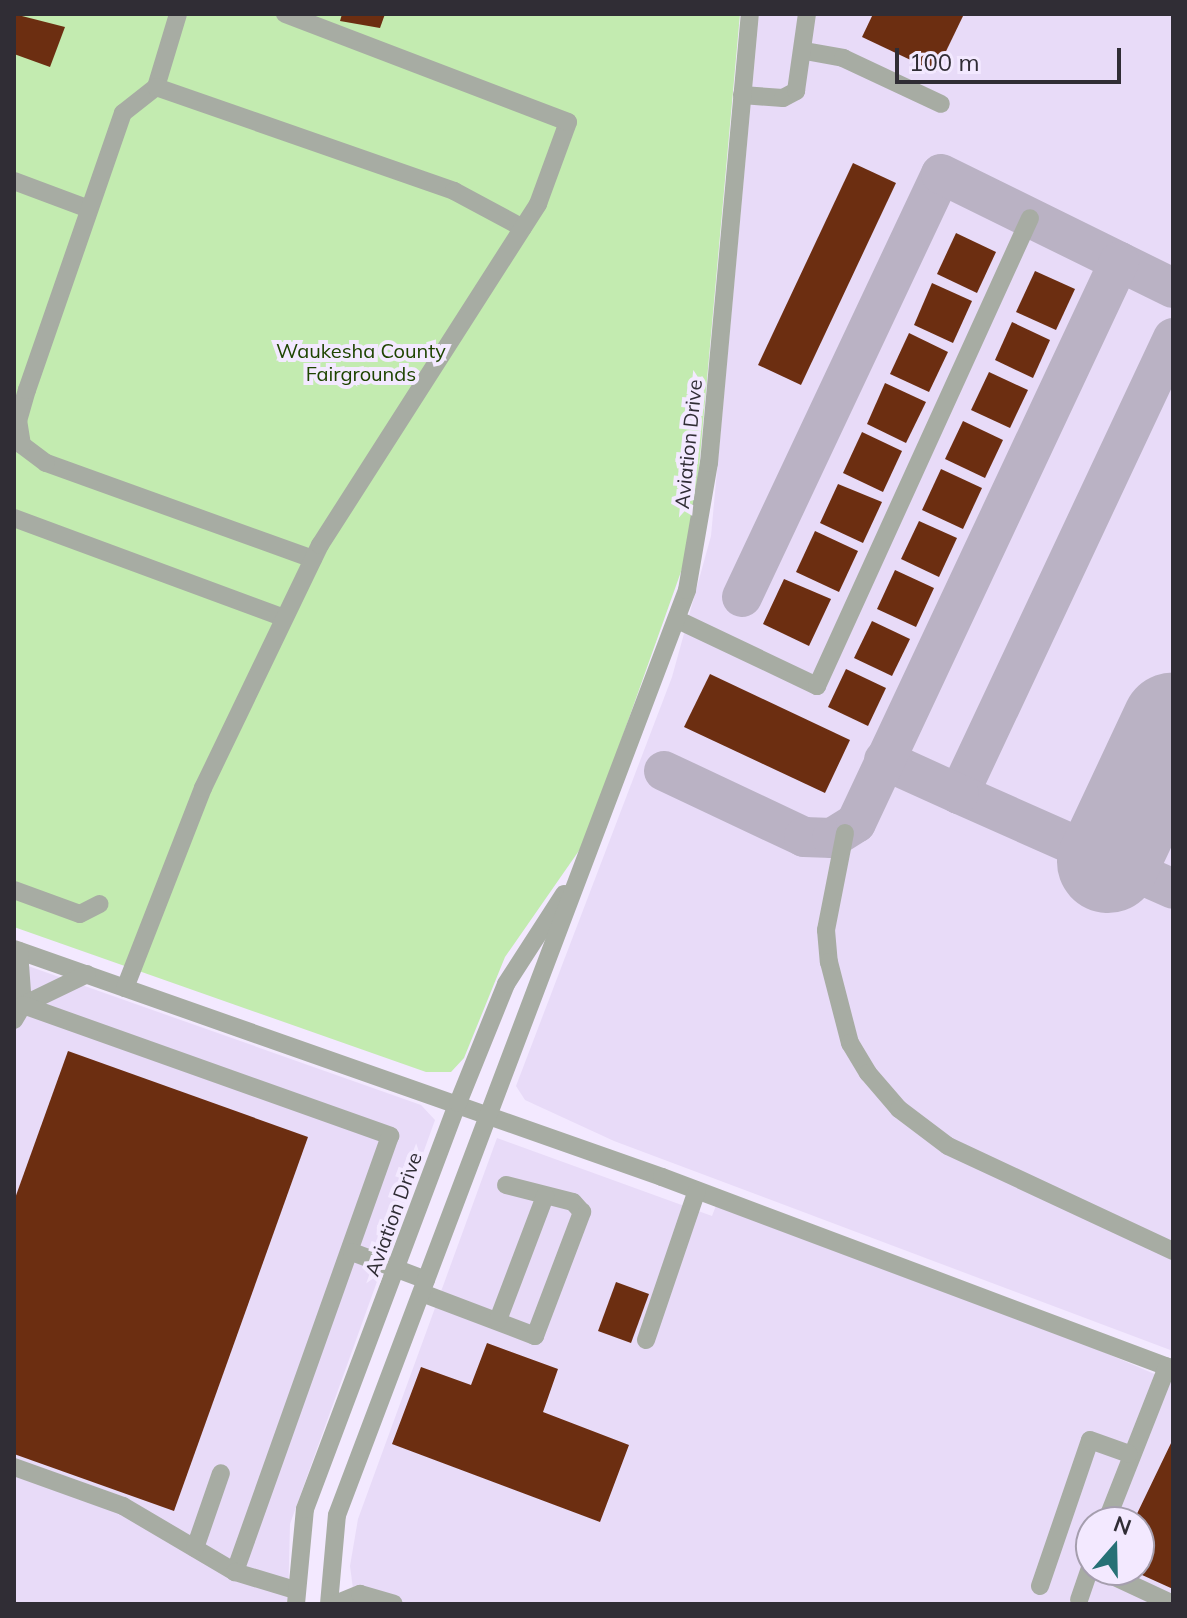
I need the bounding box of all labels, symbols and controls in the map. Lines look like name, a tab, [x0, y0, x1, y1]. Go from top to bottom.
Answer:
scale bar	[899, 32, 1125, 82]
text: 100 m	[909, 47, 980, 77]
park label: Waukesha County Fairgrounds	[276, 338, 446, 385]
street label: Aviation Drive	[669, 378, 707, 510]
street label: Aviation Drive	[359, 1149, 427, 1279]
north arrow	[1075, 1506, 1155, 1586]
text: N	[1110, 1509, 1135, 1541]

